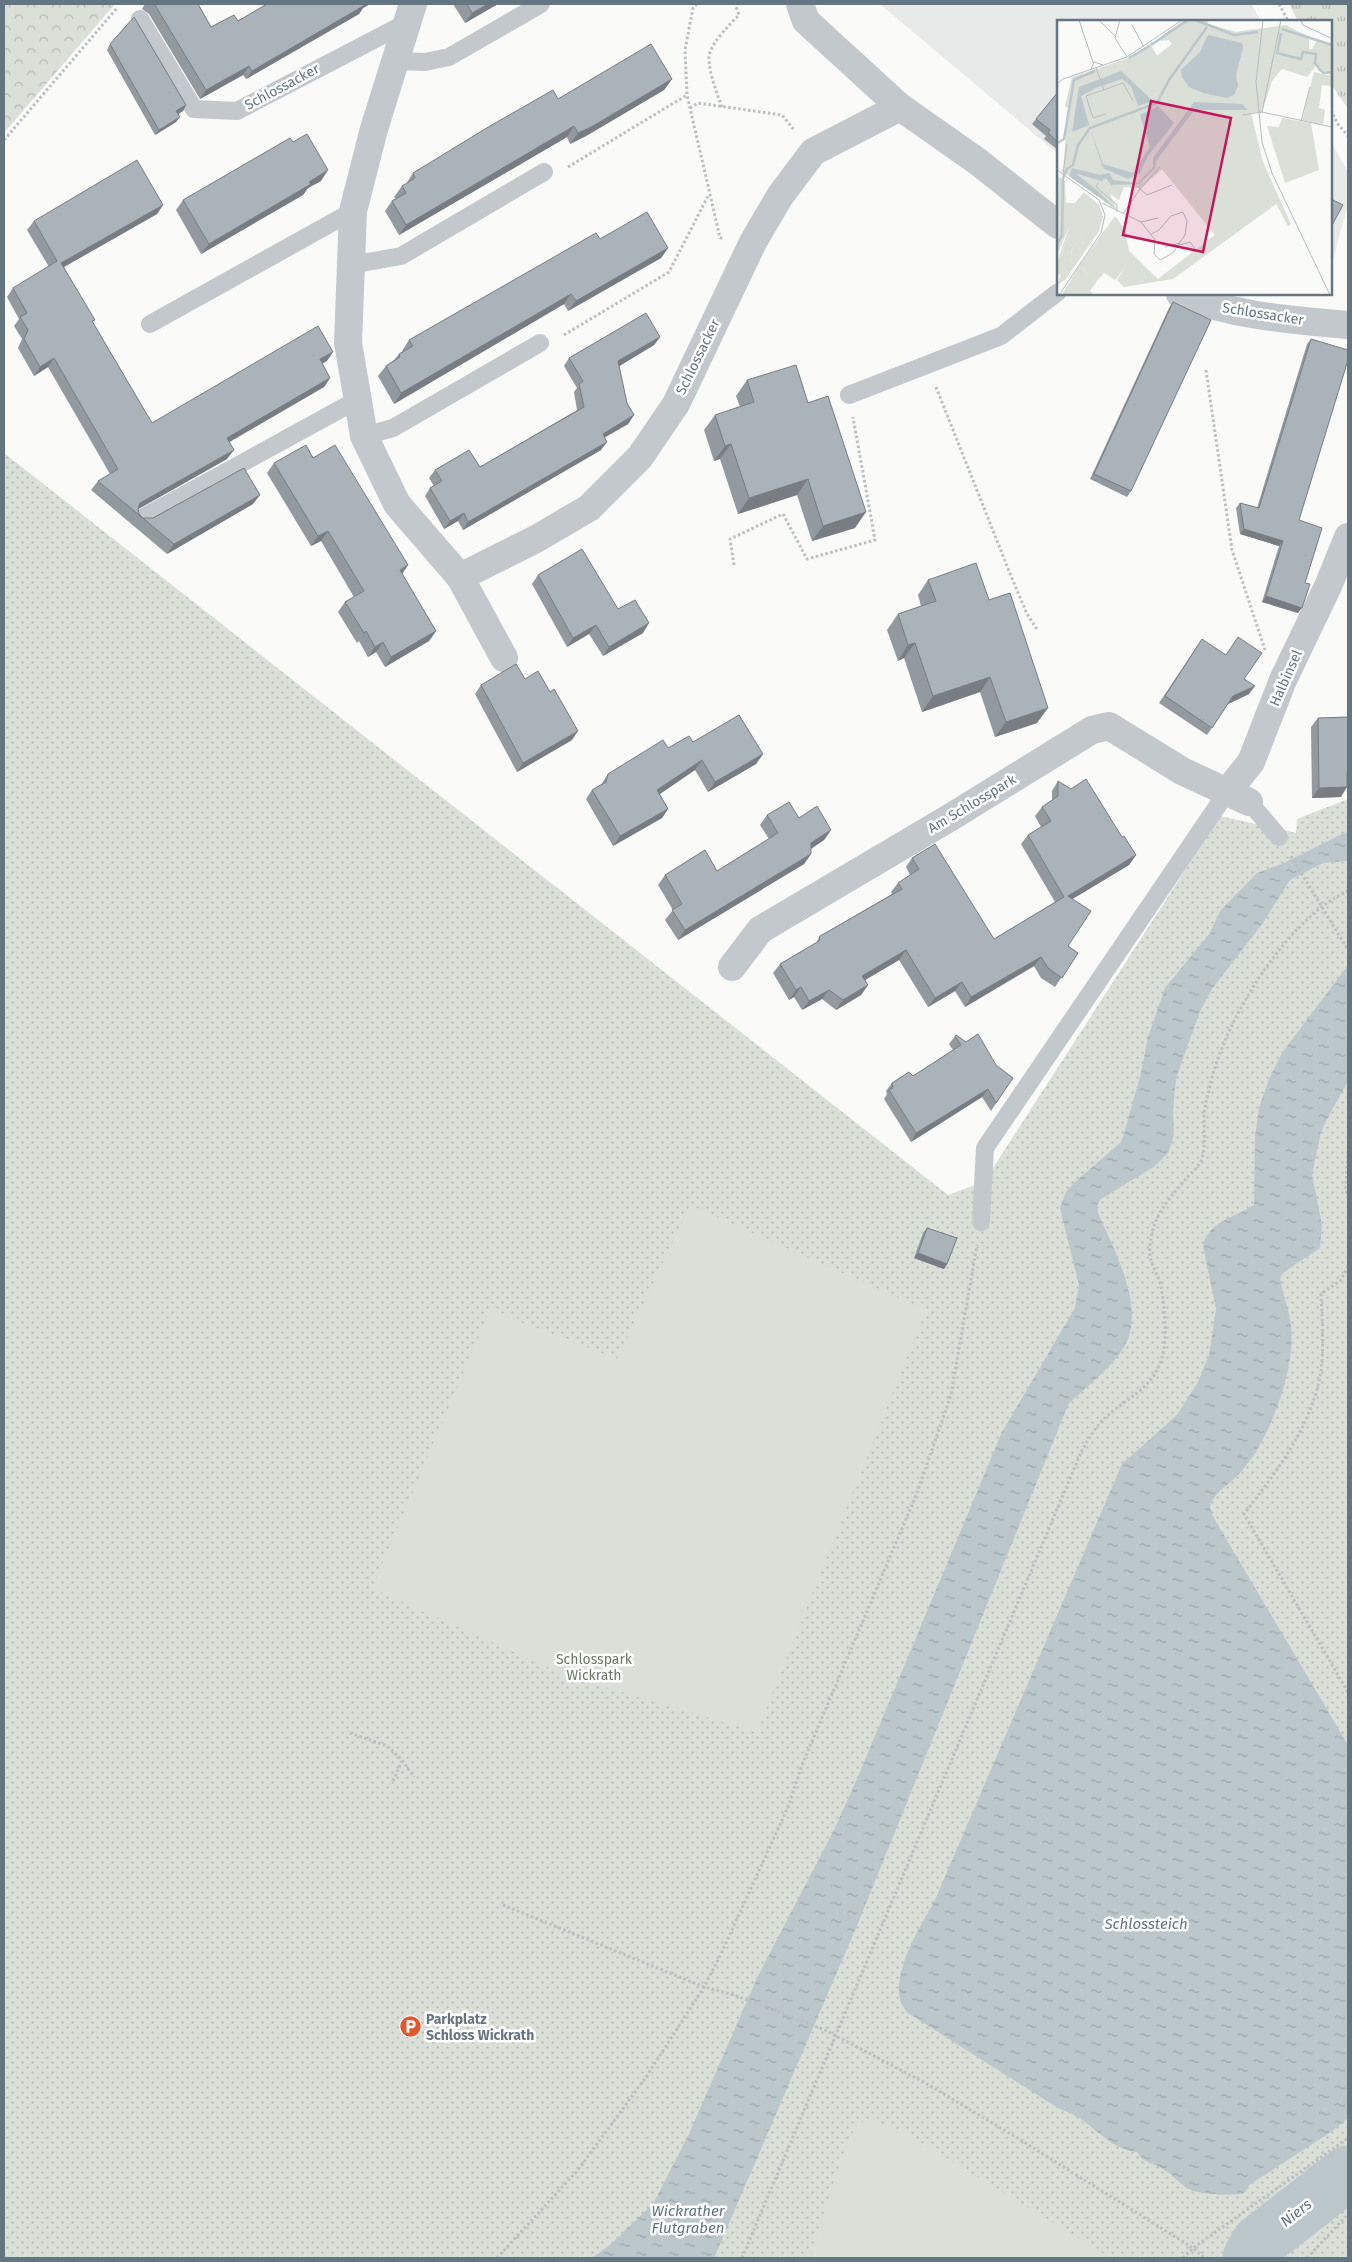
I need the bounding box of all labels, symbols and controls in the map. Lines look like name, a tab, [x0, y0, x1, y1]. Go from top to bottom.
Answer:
inset map	[1057, 20, 1332, 295]
street label: Schlossacker	[242, 60, 323, 114]
street label: Schlossacker	[1221, 299, 1305, 329]
street label: Schlossacker	[672, 316, 724, 398]
street label: Halbinsel	[1266, 647, 1306, 709]
street label: Am Schlosspark	[925, 771, 1020, 837]
park label: Schlosspark Wickrath	[556, 1651, 633, 1684]
water label: Schlossteich	[1103, 1915, 1188, 1933]
place label: Parkplatz Schloss Wickrath	[426, 2011, 534, 2044]
parking icon: Parkplatz Schloss Wickrath	[398, 2015, 422, 2039]
water label: Niers	[1277, 2195, 1315, 2231]
water label: Wickrather Flutgraben	[651, 2202, 726, 2237]

